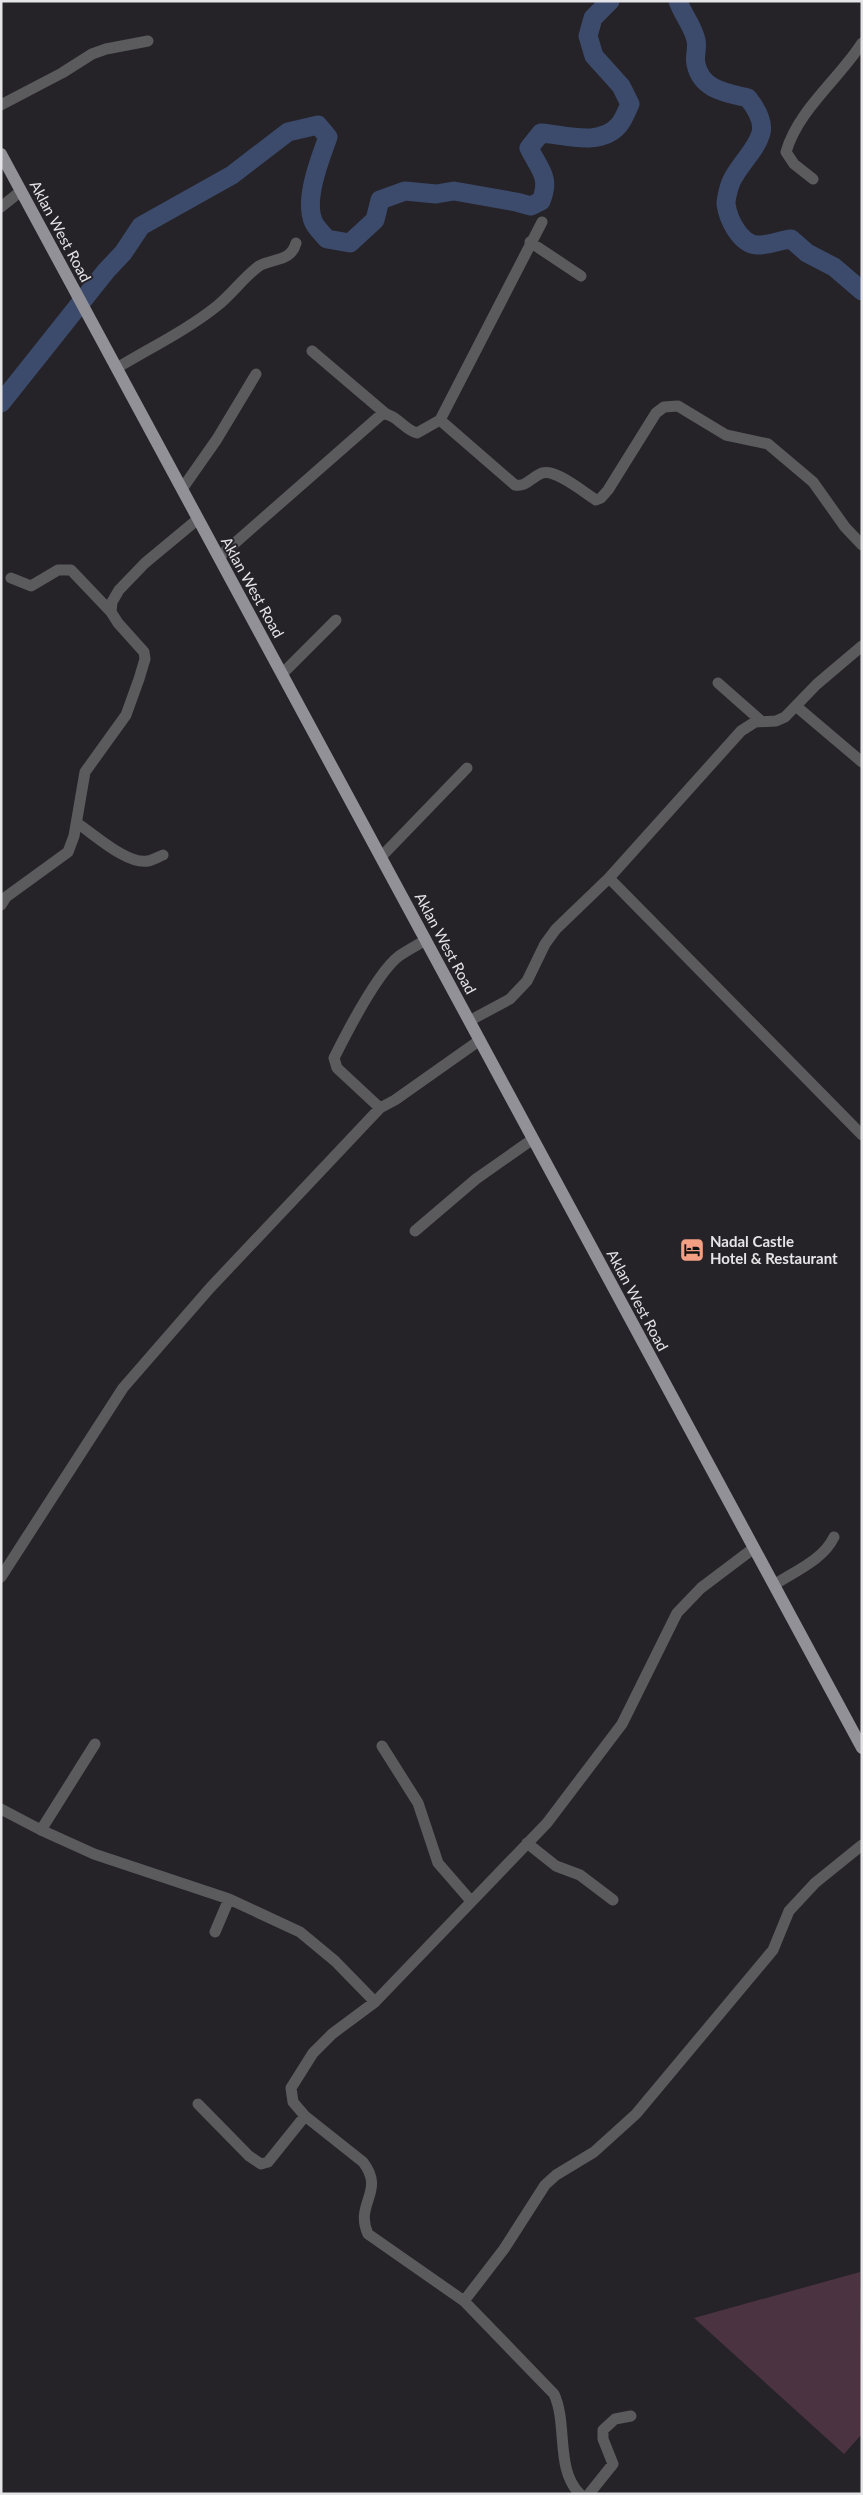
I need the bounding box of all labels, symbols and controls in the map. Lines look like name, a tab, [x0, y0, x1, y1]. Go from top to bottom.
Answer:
street label: Aklan West Road	[27, 177, 95, 285]
street label: Aklan West Road	[218, 534, 288, 640]
street label: Aklan West Road	[412, 889, 480, 997]
place label: Nadal Castle Hotel & Restaurant	[710, 1232, 838, 1267]
hotel icon: Nadal Castle Hotel & Restaurant	[679, 1237, 705, 1263]
street label: Aklan West Road	[604, 1246, 672, 1354]

